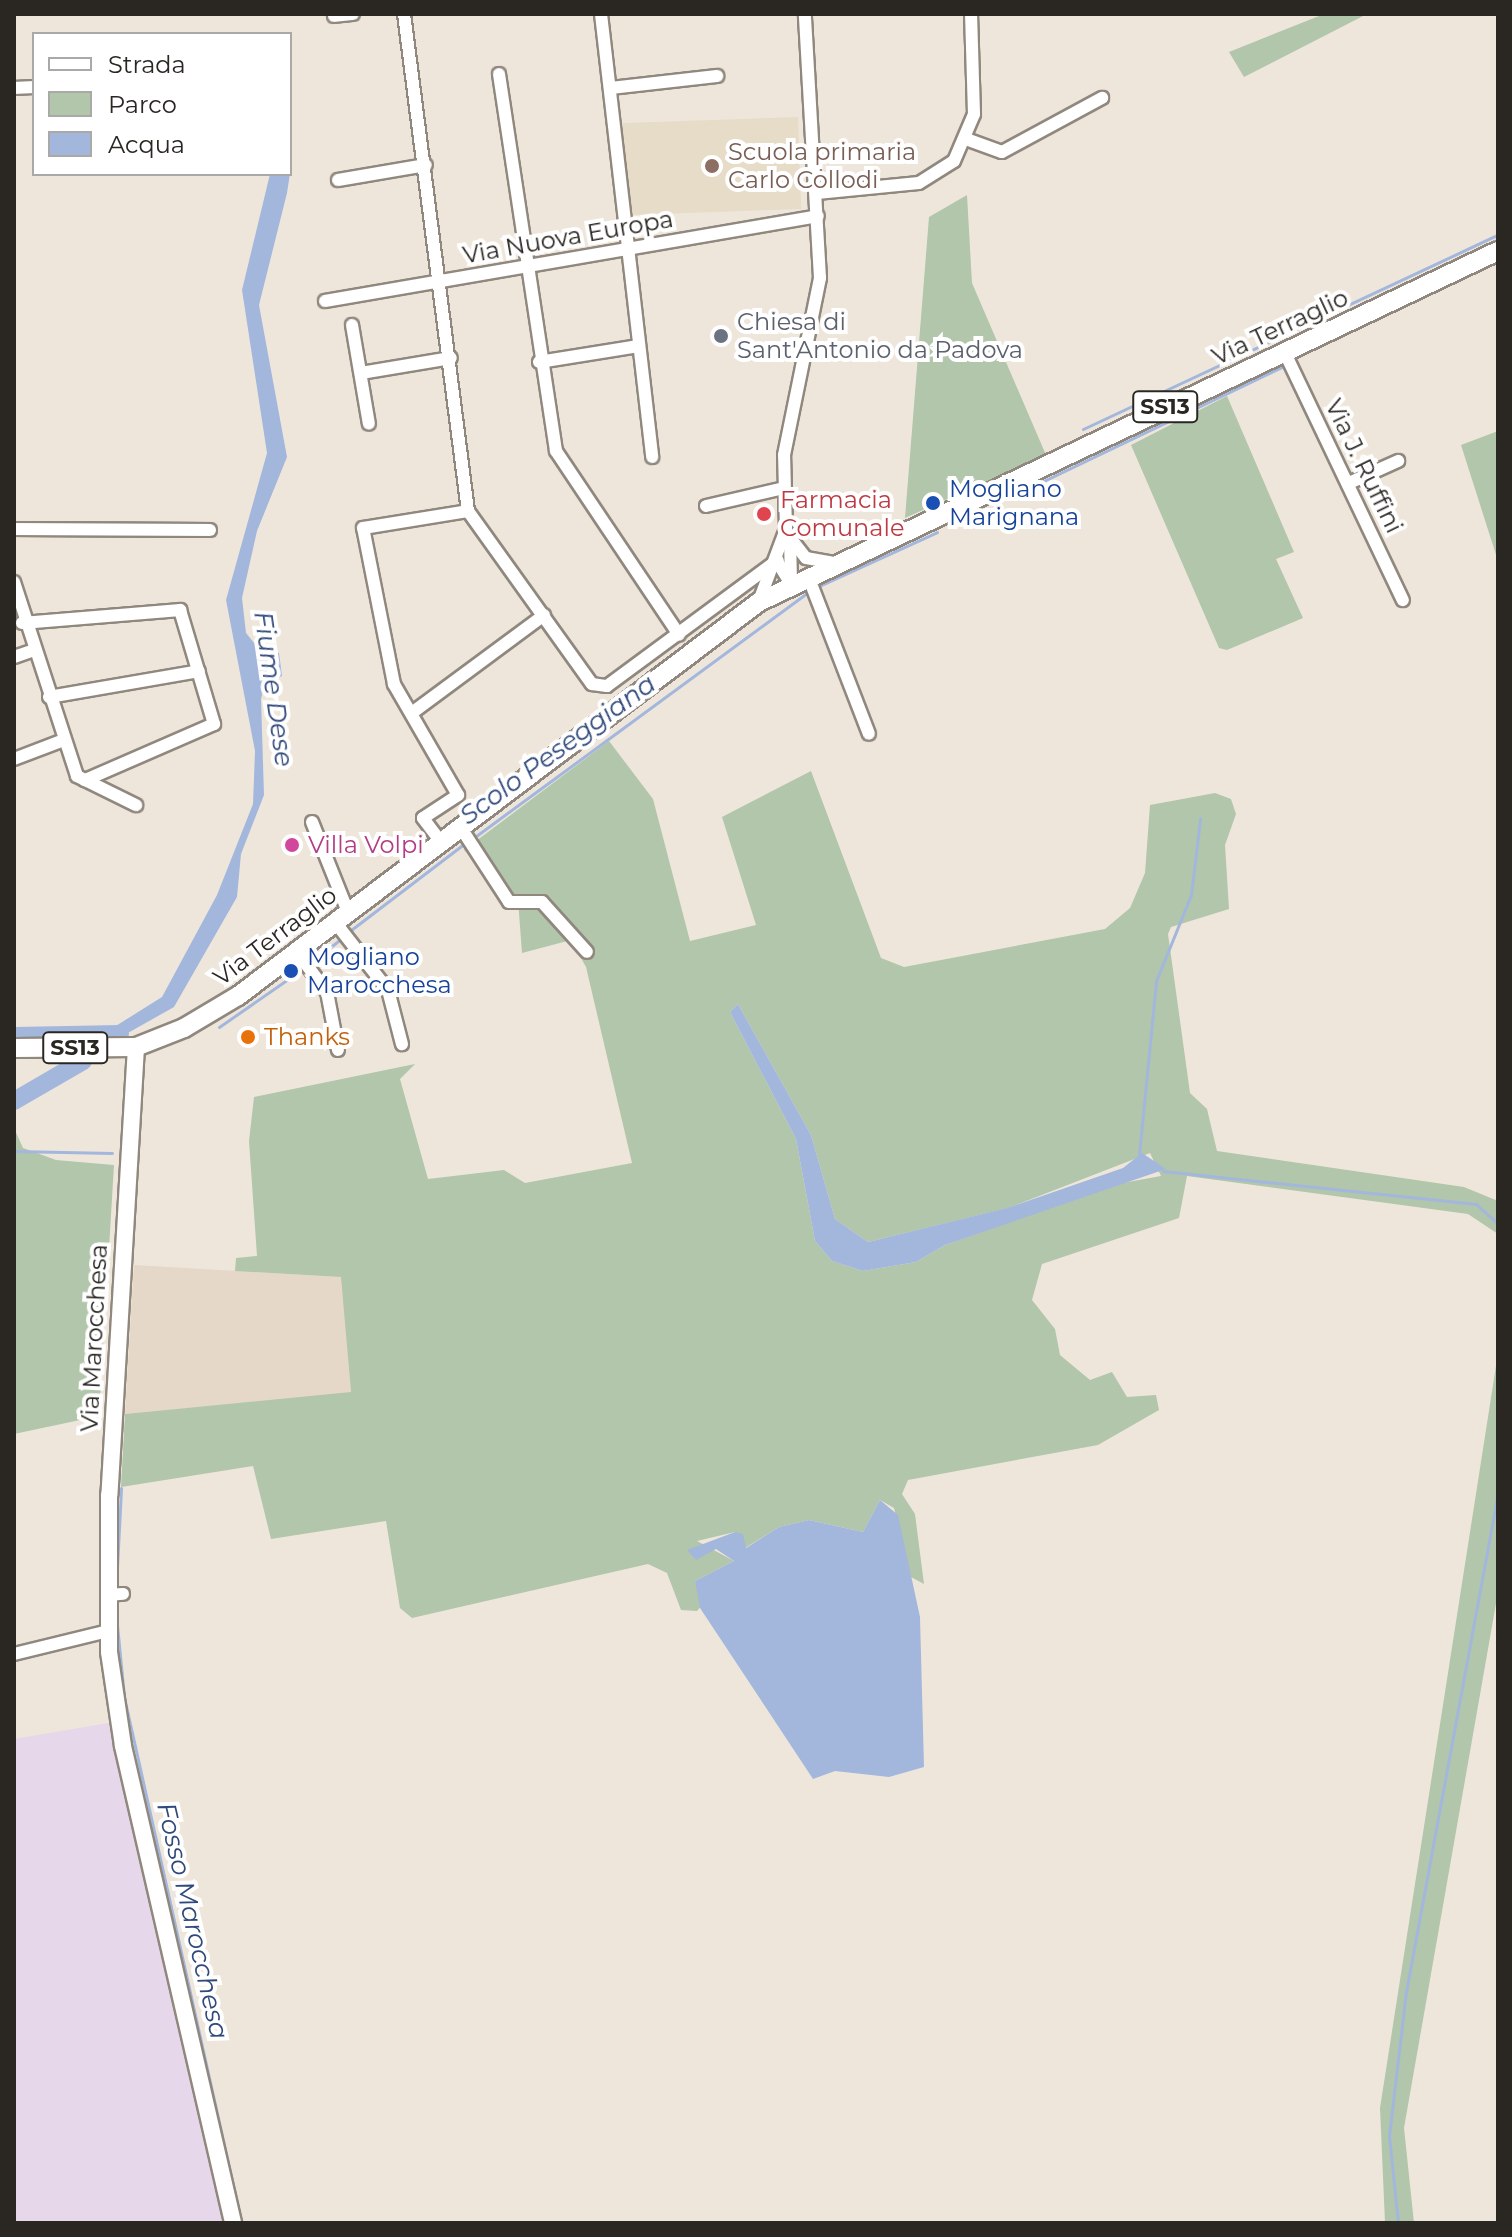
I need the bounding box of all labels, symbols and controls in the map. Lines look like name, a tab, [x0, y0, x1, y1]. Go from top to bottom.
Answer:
legend	[32, 32, 292, 176]
text: Strada	[108, 50, 186, 79]
text: Parco	[108, 90, 177, 119]
text: Acqua	[108, 130, 185, 159]
place label: Scuola primaria Carlo Collodi	[728, 138, 916, 194]
marker: Scuola primaria Carlo Collodi	[703, 157, 721, 175]
street label: Via Nuova Europa	[460, 204, 676, 270]
street label: Via Terraglio	[1207, 283, 1353, 371]
place label: Chiesa di Sant'Antonio da Padova	[737, 308, 1023, 364]
marker: Chiesa di Sant'Antonio da Padova	[712, 327, 730, 345]
road number: SS13	[1131, 389, 1199, 425]
street label: Via J. Ruffini	[1319, 394, 1409, 538]
place label: Mogliano Marignana	[949, 475, 1079, 531]
place label: Farmacia Comunale	[780, 486, 904, 542]
marker: Mogliano Marignana	[924, 494, 942, 512]
marker: Farmacia Comunale	[755, 505, 773, 523]
water label: Fiume Dese	[247, 609, 299, 769]
water label: Scolo Peseggiana	[454, 668, 662, 832]
place label: Villa Volpi	[308, 831, 424, 859]
marker: Villa Volpi	[283, 836, 301, 854]
street label: Via Terraglio	[208, 880, 342, 992]
place label: Mogliano Marocchesa	[307, 943, 452, 999]
marker: Mogliano Marocchesa	[282, 962, 300, 980]
place label: Thanks	[264, 1023, 350, 1051]
marker: Thanks	[239, 1028, 257, 1046]
road number: SS13	[41, 1030, 109, 1066]
street label: Via Marocchesa	[75, 1243, 113, 1433]
water label: Fosso Marocchesa	[150, 1800, 234, 2042]

